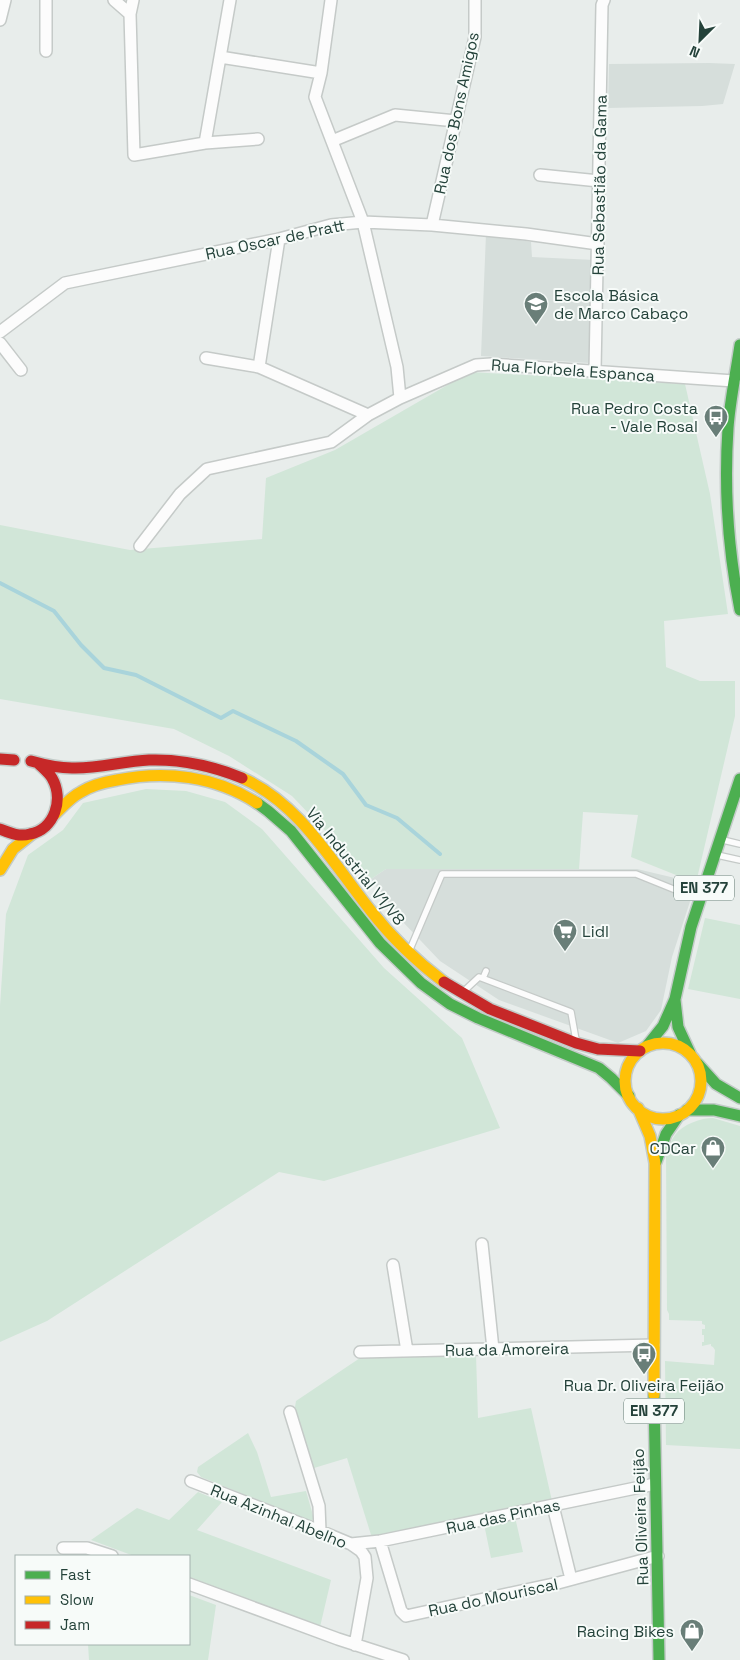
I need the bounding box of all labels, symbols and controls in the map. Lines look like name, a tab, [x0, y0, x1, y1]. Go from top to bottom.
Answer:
north arrow	[675, 15, 725, 65]
street label: Rua dos Bons Amigos	[429, 30, 484, 196]
text: N	[687, 42, 703, 62]
street label: Rua Sebastião da Gama	[587, 94, 612, 276]
street label: Rua Oscar de Pratt	[203, 214, 347, 265]
place label: Escola Básica de Marco Cabaço	[554, 285, 688, 324]
school or university icon: Escola Básica de Marco Cabaço	[523, 291, 549, 325]
street label: Rua Florbela Espanca	[490, 354, 656, 387]
place label: Rua Pedro Costa - Vale Rosal	[571, 398, 698, 437]
bus stop icon: Rua Pedro Costa - Vale Rosal	[703, 404, 729, 438]
street label: Via Industrial V1/V8	[301, 803, 410, 930]
road number: EN 377	[674, 876, 734, 900]
supermarket icon: Lidl	[552, 918, 578, 952]
place label: Lidl	[582, 921, 609, 942]
shop icon: CDCar	[700, 1135, 726, 1169]
place label: CDCar	[650, 1138, 696, 1159]
street label: Rua da Amoreira	[445, 1338, 569, 1361]
bus stop icon: Rua Dr. Oliveira Feijão	[631, 1341, 657, 1375]
place label: Rua Dr. Oliveira Feijão	[564, 1375, 724, 1396]
road number: EN 377	[624, 1398, 684, 1424]
street label: Rua Oliveira Feijão	[628, 1448, 653, 1586]
street label: Rua Azinhal Abelho	[207, 1479, 350, 1553]
street label: Rua das Pinhas	[444, 1494, 562, 1539]
legend	[15, 1555, 190, 1645]
text: Fast	[60, 1565, 91, 1584]
street label: Rua do Mouriscal	[426, 1573, 560, 1621]
text: Slow	[60, 1590, 94, 1609]
text: Jam	[60, 1615, 90, 1634]
shop icon: Racing Bikes	[679, 1618, 705, 1652]
place label: Racing Bikes	[577, 1621, 674, 1642]

